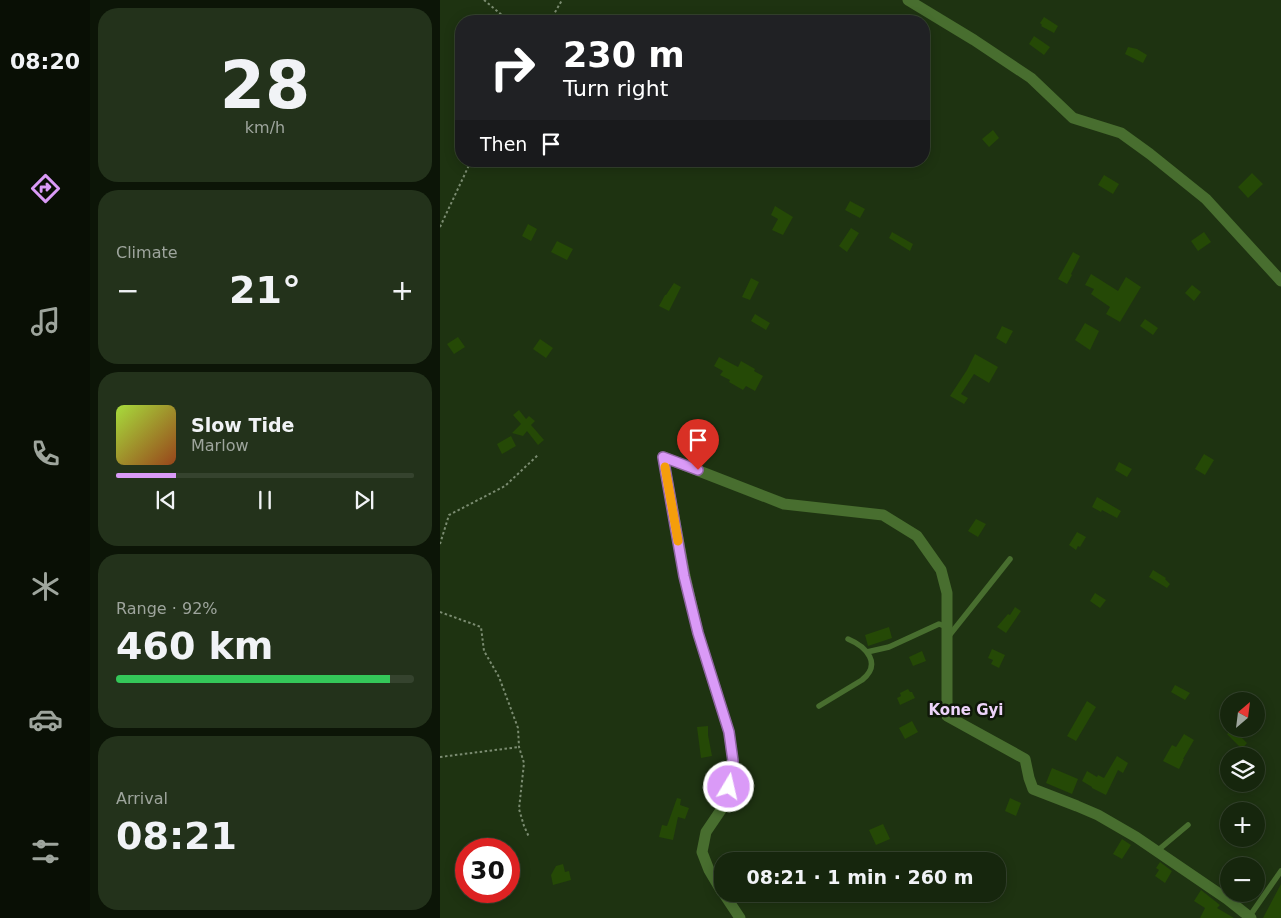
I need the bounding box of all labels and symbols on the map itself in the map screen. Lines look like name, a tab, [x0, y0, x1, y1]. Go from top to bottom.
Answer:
pin	[677, 419, 719, 470]
north arrow	[1220, 692, 1265, 738]
district label: Kone Gyi	[929, 701, 1003, 719]
position arrow	[702, 760, 754, 812]
speed limit sign: 30	[455, 838, 520, 903]

